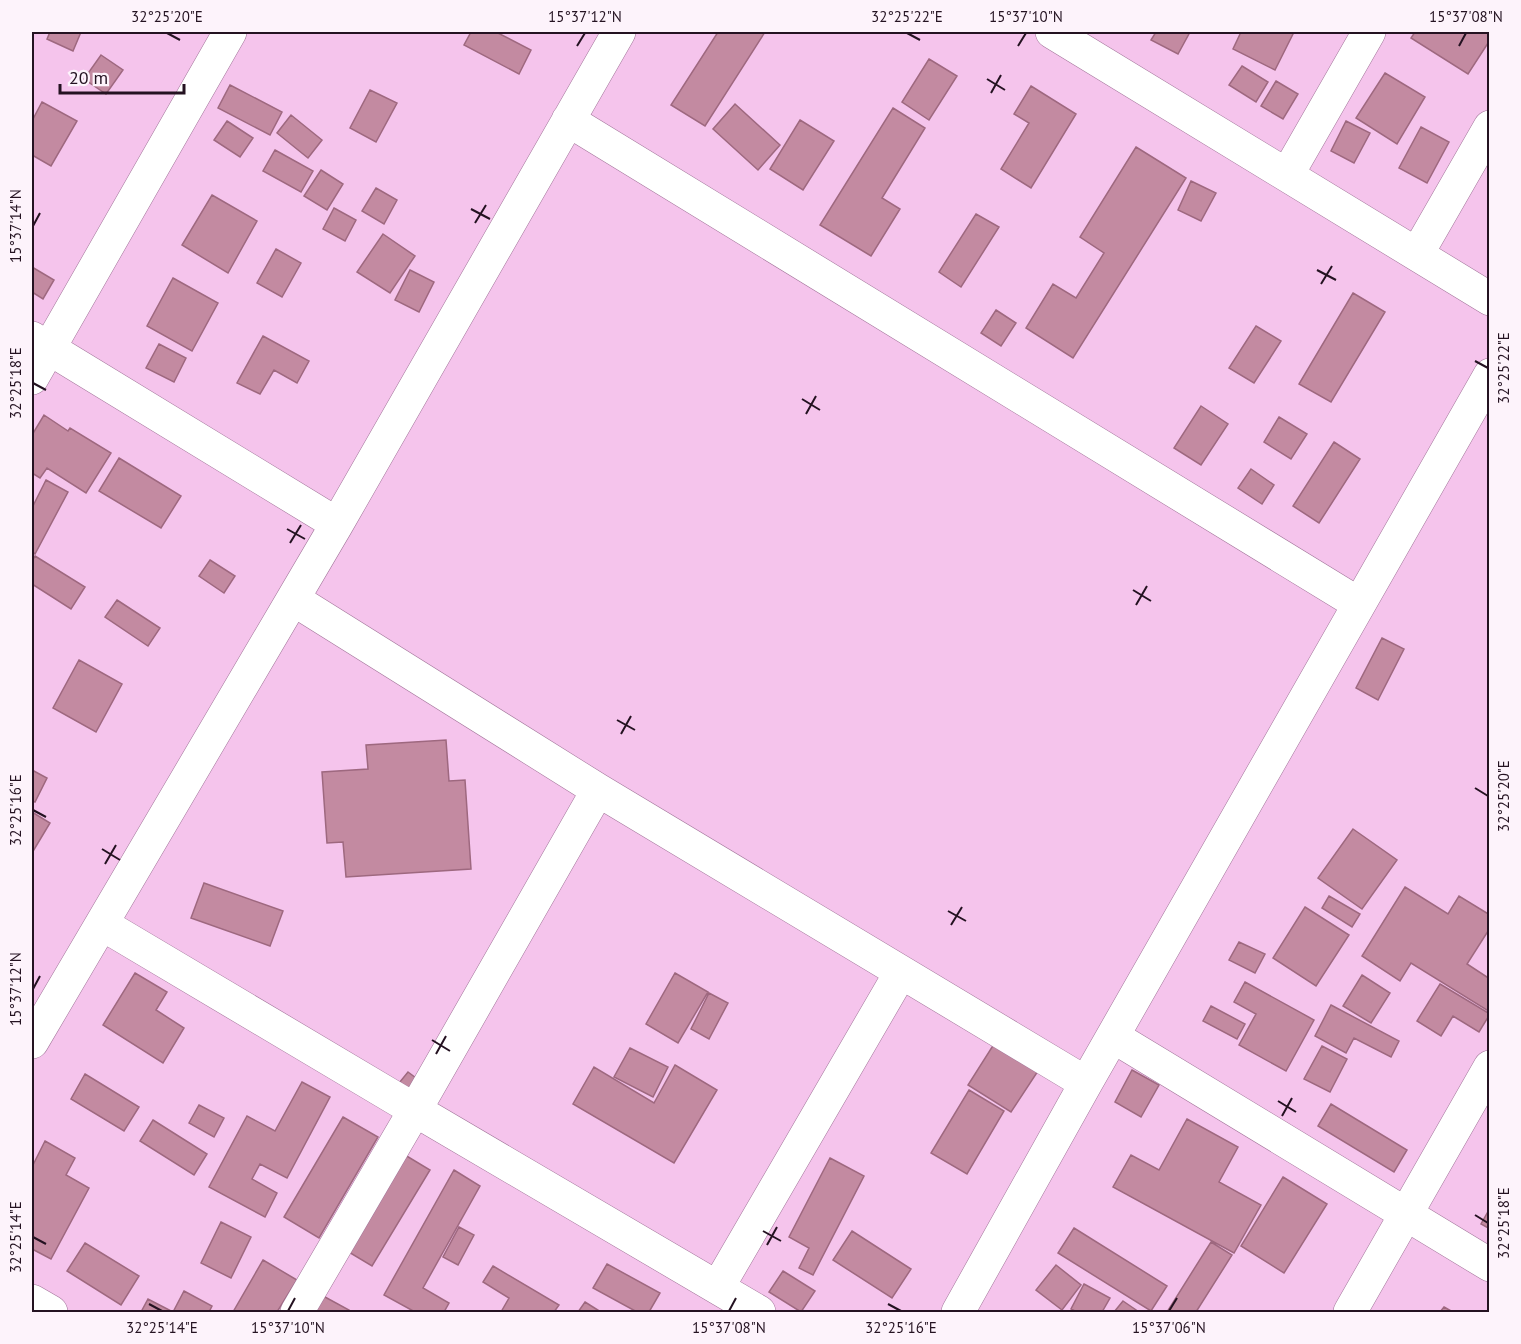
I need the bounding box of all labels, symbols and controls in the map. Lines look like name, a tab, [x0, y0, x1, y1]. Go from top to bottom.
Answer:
text: 32°25'20"E	[131, 7, 203, 26]
text: 15°37'12"N	[548, 7, 622, 26]
text: 32°25'22"E	[871, 7, 943, 26]
text: 15°37'10"N	[989, 7, 1063, 26]
text: 15°37'08"N	[1429, 7, 1503, 26]
scale bar	[60, 57, 184, 95]
text: 20 m	[69, 66, 108, 89]
text: 15°37'14"N	[6, 189, 25, 263]
text: 32°25'22"E	[1494, 332, 1513, 404]
text: 32°25'18"E	[6, 347, 25, 419]
text: 32°25'20"E	[1494, 760, 1513, 832]
text: 32°25'16"E	[6, 774, 25, 846]
text: 15°37'12"N	[6, 952, 25, 1026]
text: 32°25'18"E	[1494, 1187, 1513, 1259]
text: 32°25'14"E	[6, 1201, 25, 1273]
text: 32°25'14"E	[126, 1318, 198, 1337]
text: 15°37'10"N	[251, 1318, 325, 1337]
text: 15°37'08"N	[692, 1318, 766, 1337]
text: 32°25'16"E	[865, 1318, 937, 1337]
text: 15°37'06"N	[1132, 1318, 1206, 1337]

